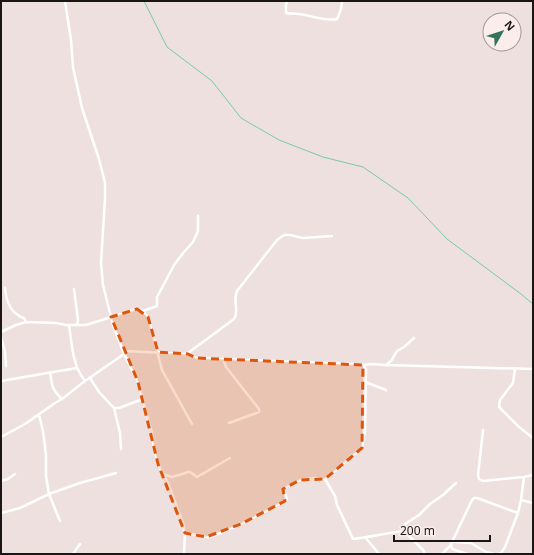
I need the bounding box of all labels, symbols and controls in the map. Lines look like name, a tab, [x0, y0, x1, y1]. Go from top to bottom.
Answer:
north arrow	[482, 12, 522, 52]
text: N	[502, 17, 519, 34]
scale bar	[394, 517, 490, 543]
text: 200 m	[400, 522, 435, 539]

